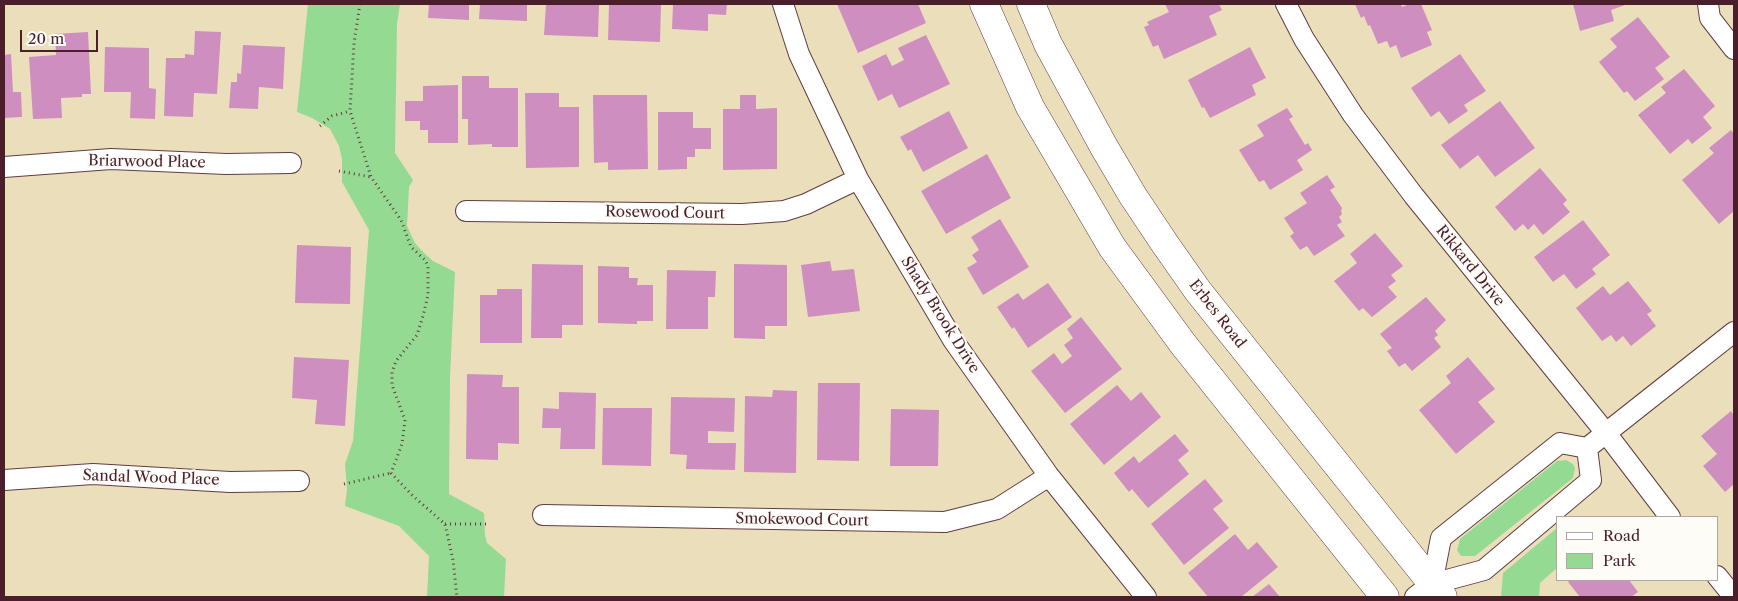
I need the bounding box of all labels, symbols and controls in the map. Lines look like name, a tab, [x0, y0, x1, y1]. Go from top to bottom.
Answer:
scale bar	[22, 20, 100, 52]
text: 20 m	[28, 29, 64, 48]
street label: Briarwood Place	[88, 152, 206, 172]
street label: Rosewood Court	[605, 203, 725, 223]
street label: Rikkard Drive	[1432, 222, 1508, 310]
street label: Shady Brook Drive	[897, 253, 983, 377]
street label: Erbes Road	[1185, 276, 1249, 352]
street label: Sandal Wood Place	[82, 467, 220, 489]
street label: Smokewood Court	[735, 510, 869, 530]
legend	[1556, 516, 1718, 581]
text: Road	[1603, 526, 1640, 545]
text: Park	[1603, 551, 1636, 570]

